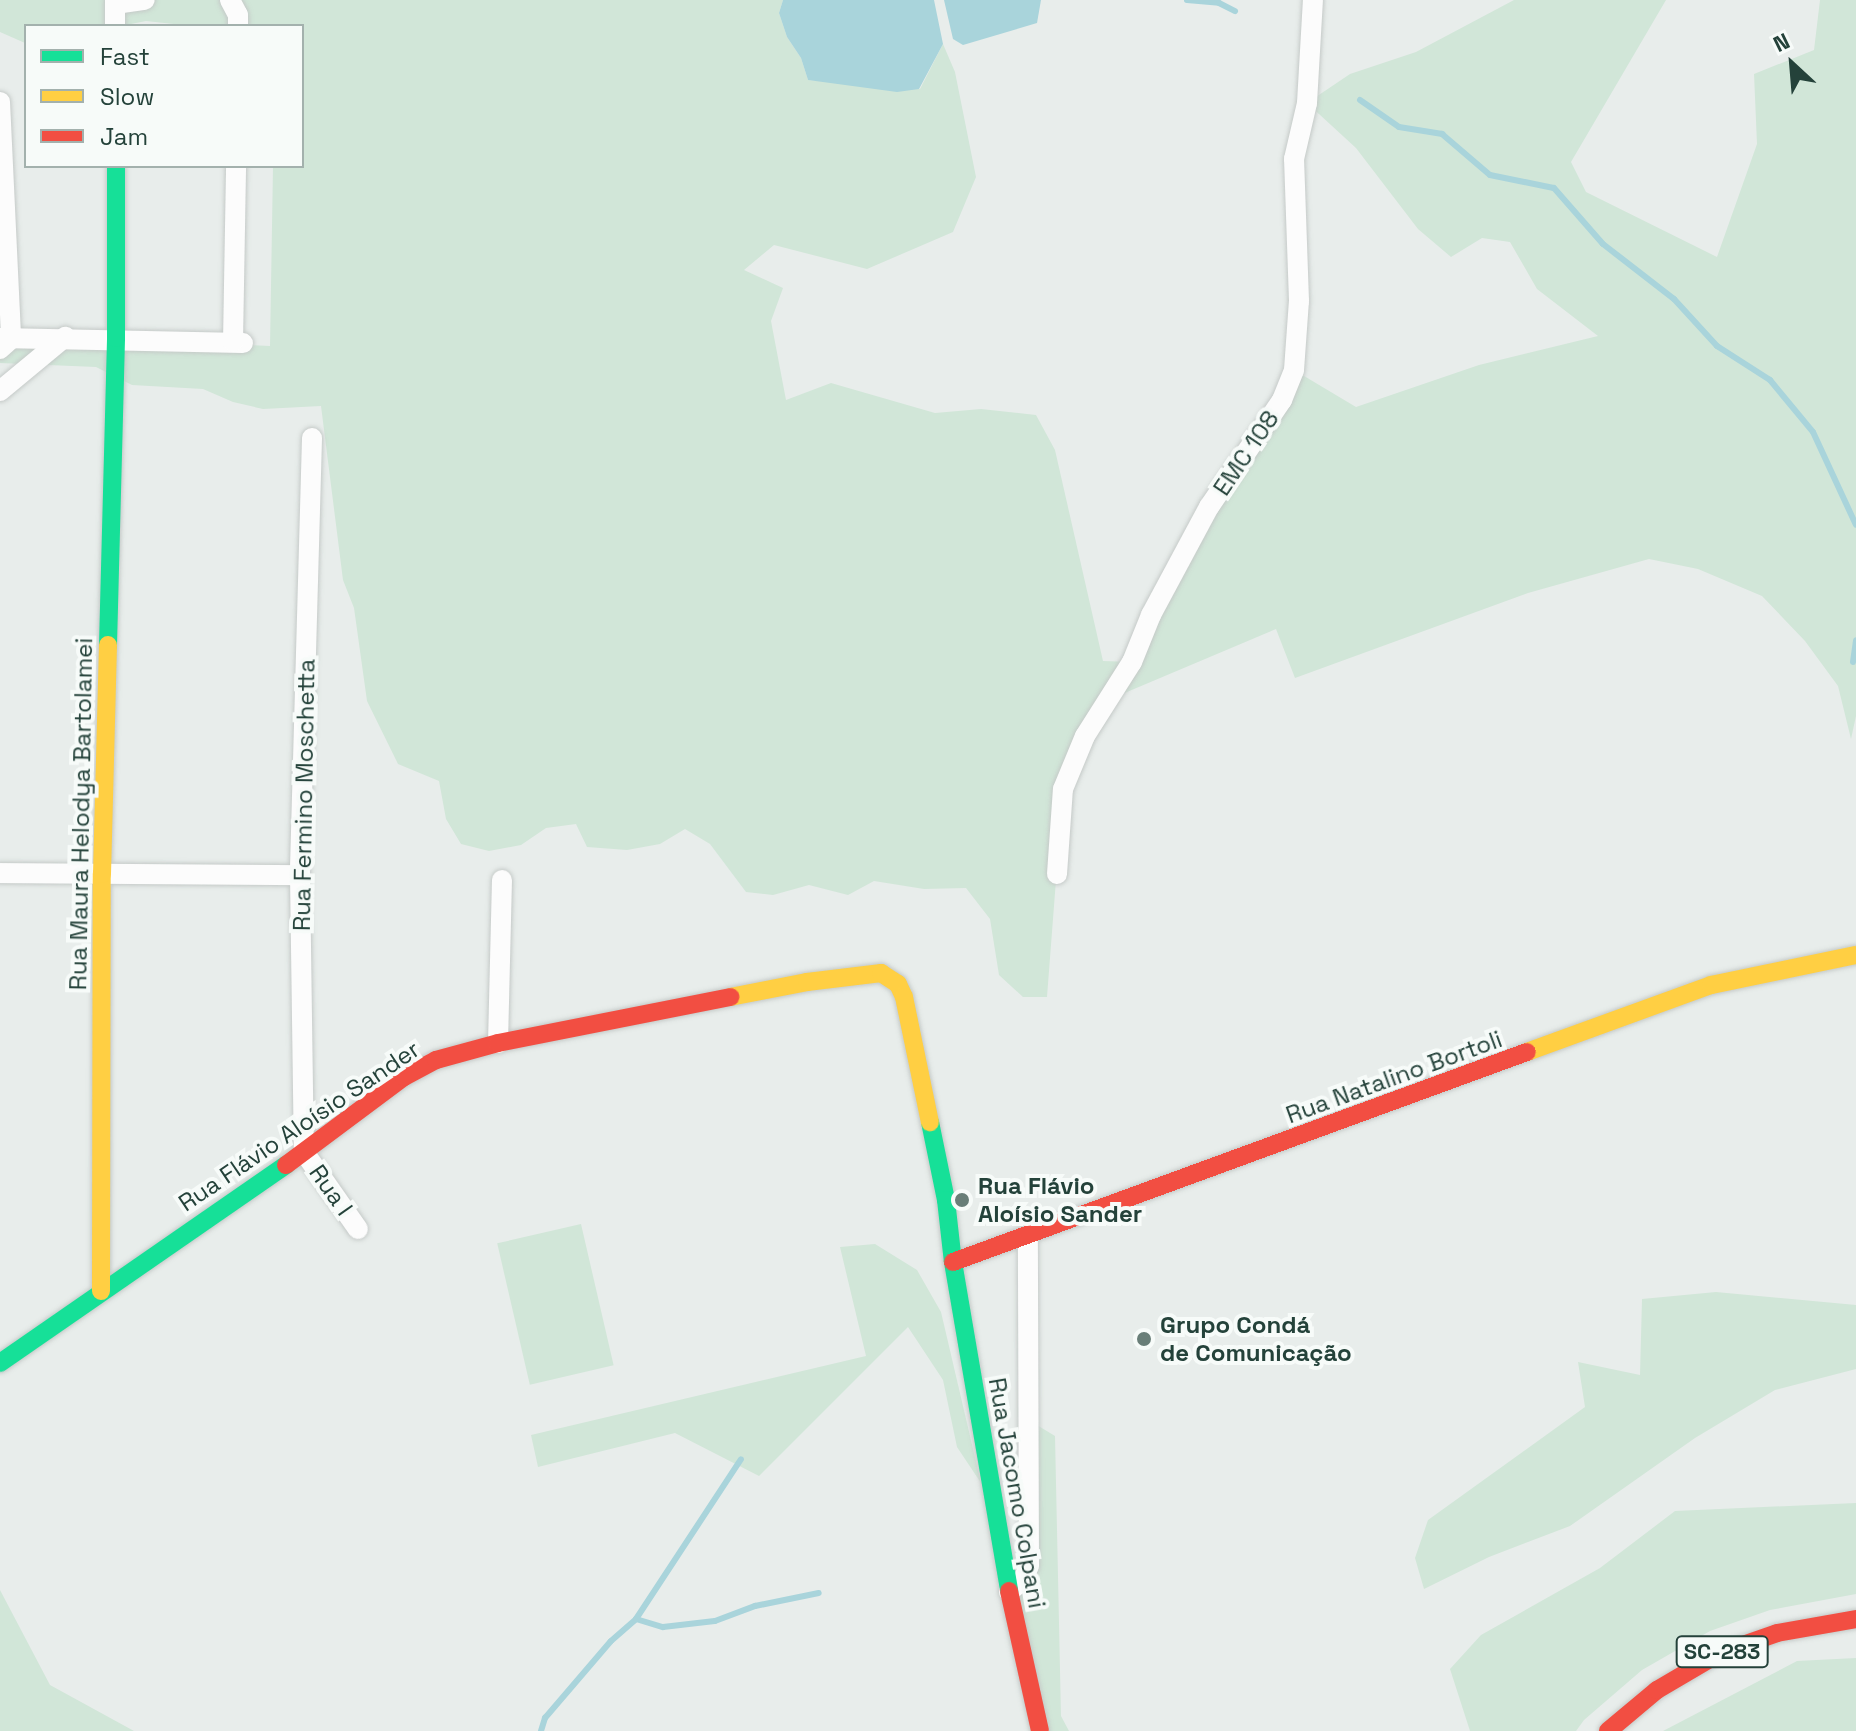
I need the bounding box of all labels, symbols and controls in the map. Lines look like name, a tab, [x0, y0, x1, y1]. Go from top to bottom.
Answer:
legend	[24, 24, 304, 168]
north arrow	[1752, 24, 1832, 104]
text: N	[1769, 27, 1794, 58]
text: Fast	[100, 41, 150, 72]
text: Slow	[100, 81, 154, 112]
text: Jam	[100, 121, 148, 152]
street label: EMC 108	[1207, 405, 1285, 501]
street label: Rua Maura Helodya Bartolamei	[64, 637, 98, 991]
street label: Rua Fermino Moschetta	[287, 659, 321, 931]
street label: Rua Natalino Bortoli	[1282, 1024, 1506, 1130]
street label: Rua Flávio Aloísio Sander	[173, 1034, 425, 1218]
street label: Rua I	[303, 1159, 359, 1221]
place label: Rua Flávio Aloísio Sander	[978, 1172, 1142, 1228]
marker: Rua Flávio Aloísio Sander	[953, 1191, 971, 1209]
place label: Grupo Condá de Comunicação	[1160, 1311, 1352, 1367]
marker: Grupo Condá de Comunicação	[1135, 1330, 1153, 1348]
street label: Rua Jacomo Colpani	[983, 1375, 1051, 1611]
road number: SC-283	[1674, 1634, 1770, 1670]

